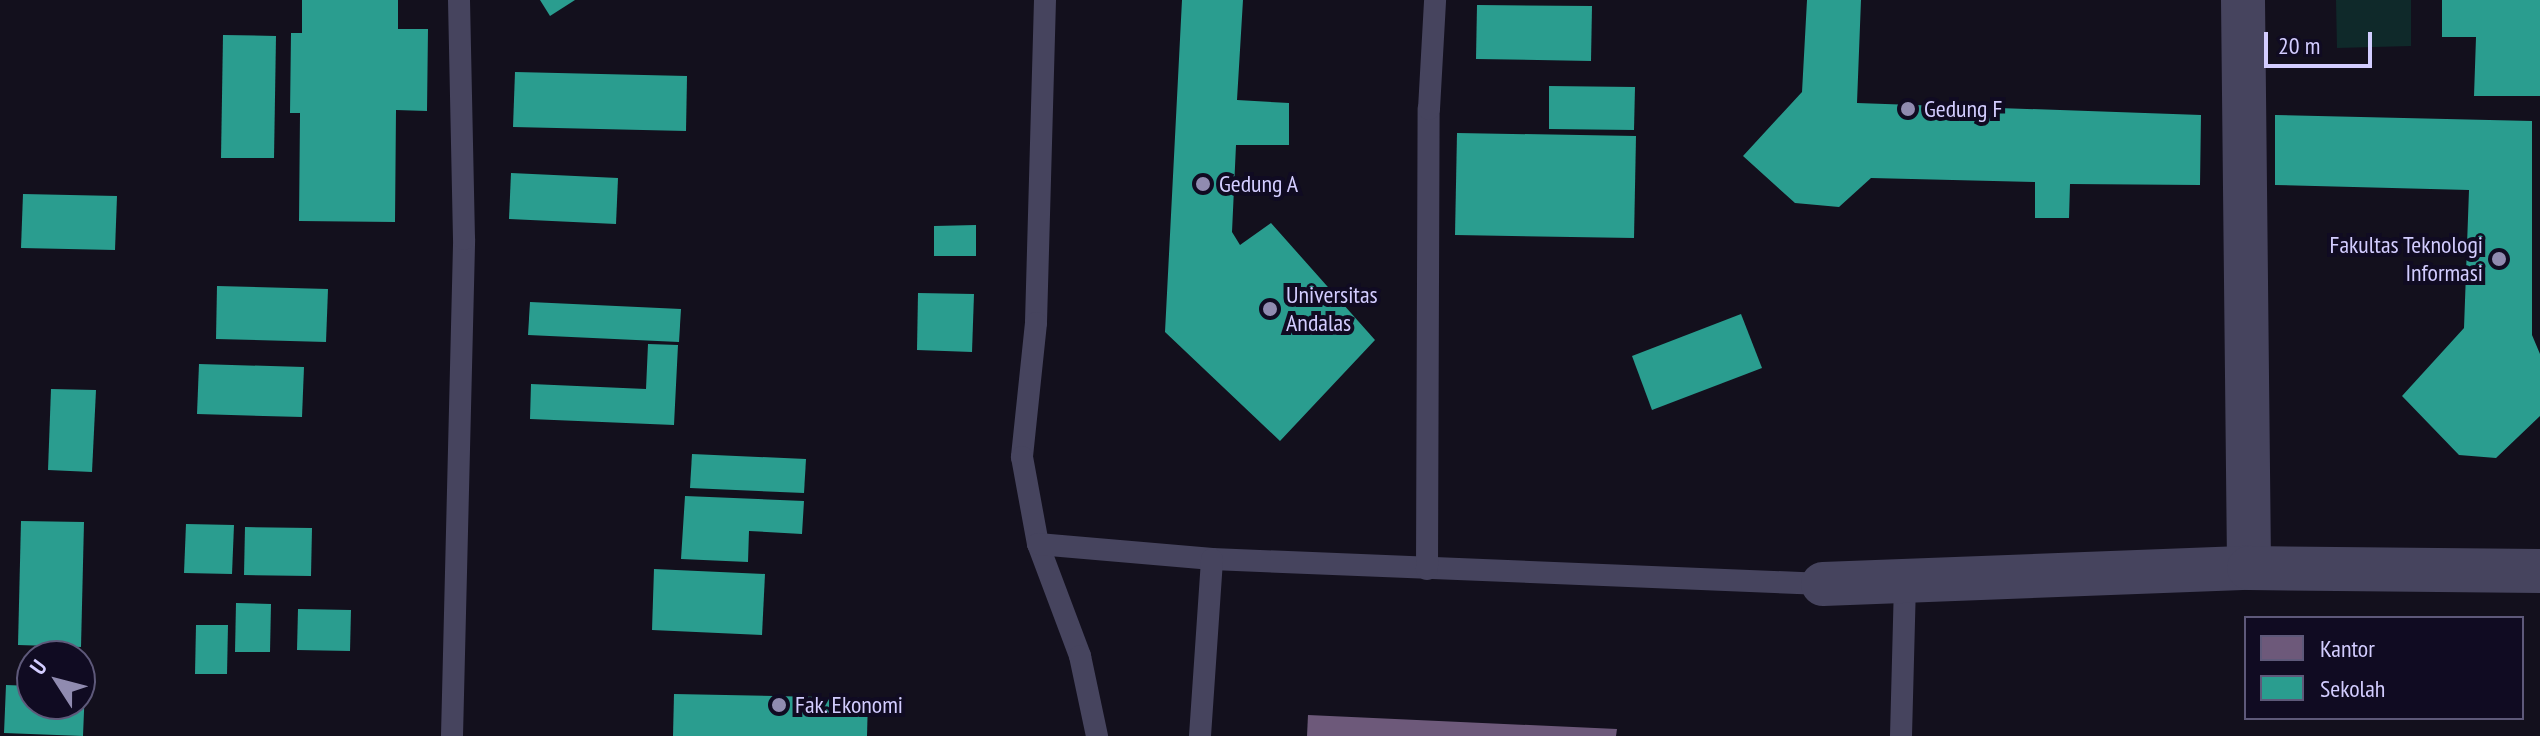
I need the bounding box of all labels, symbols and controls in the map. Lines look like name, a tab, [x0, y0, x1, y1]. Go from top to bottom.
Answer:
scale bar	[2268, 16, 2376, 66]
text: 20 m	[2278, 30, 2320, 61]
place label: Gedung F	[1924, 95, 2002, 123]
marker: Gedung F	[1899, 100, 1917, 118]
place label: Gedung A	[1219, 170, 1299, 198]
marker: Gedung A	[1194, 175, 1212, 193]
place label: Fakultas Teknologi Informasi	[2329, 231, 2483, 287]
marker: Fakultas Teknologi Informasi	[2490, 250, 2508, 268]
place label: Universitas Andalas	[1286, 281, 1378, 337]
marker: Universitas Andalas	[1261, 300, 1279, 318]
legend	[2244, 616, 2524, 720]
text: Kantor	[2320, 633, 2375, 664]
north arrow	[16, 640, 96, 720]
text: U	[24, 654, 53, 680]
text: Sekolah	[2320, 673, 2385, 704]
place label: Fak. Ekonomi	[795, 691, 905, 719]
marker: Fak. Ekonomi	[770, 696, 788, 714]

